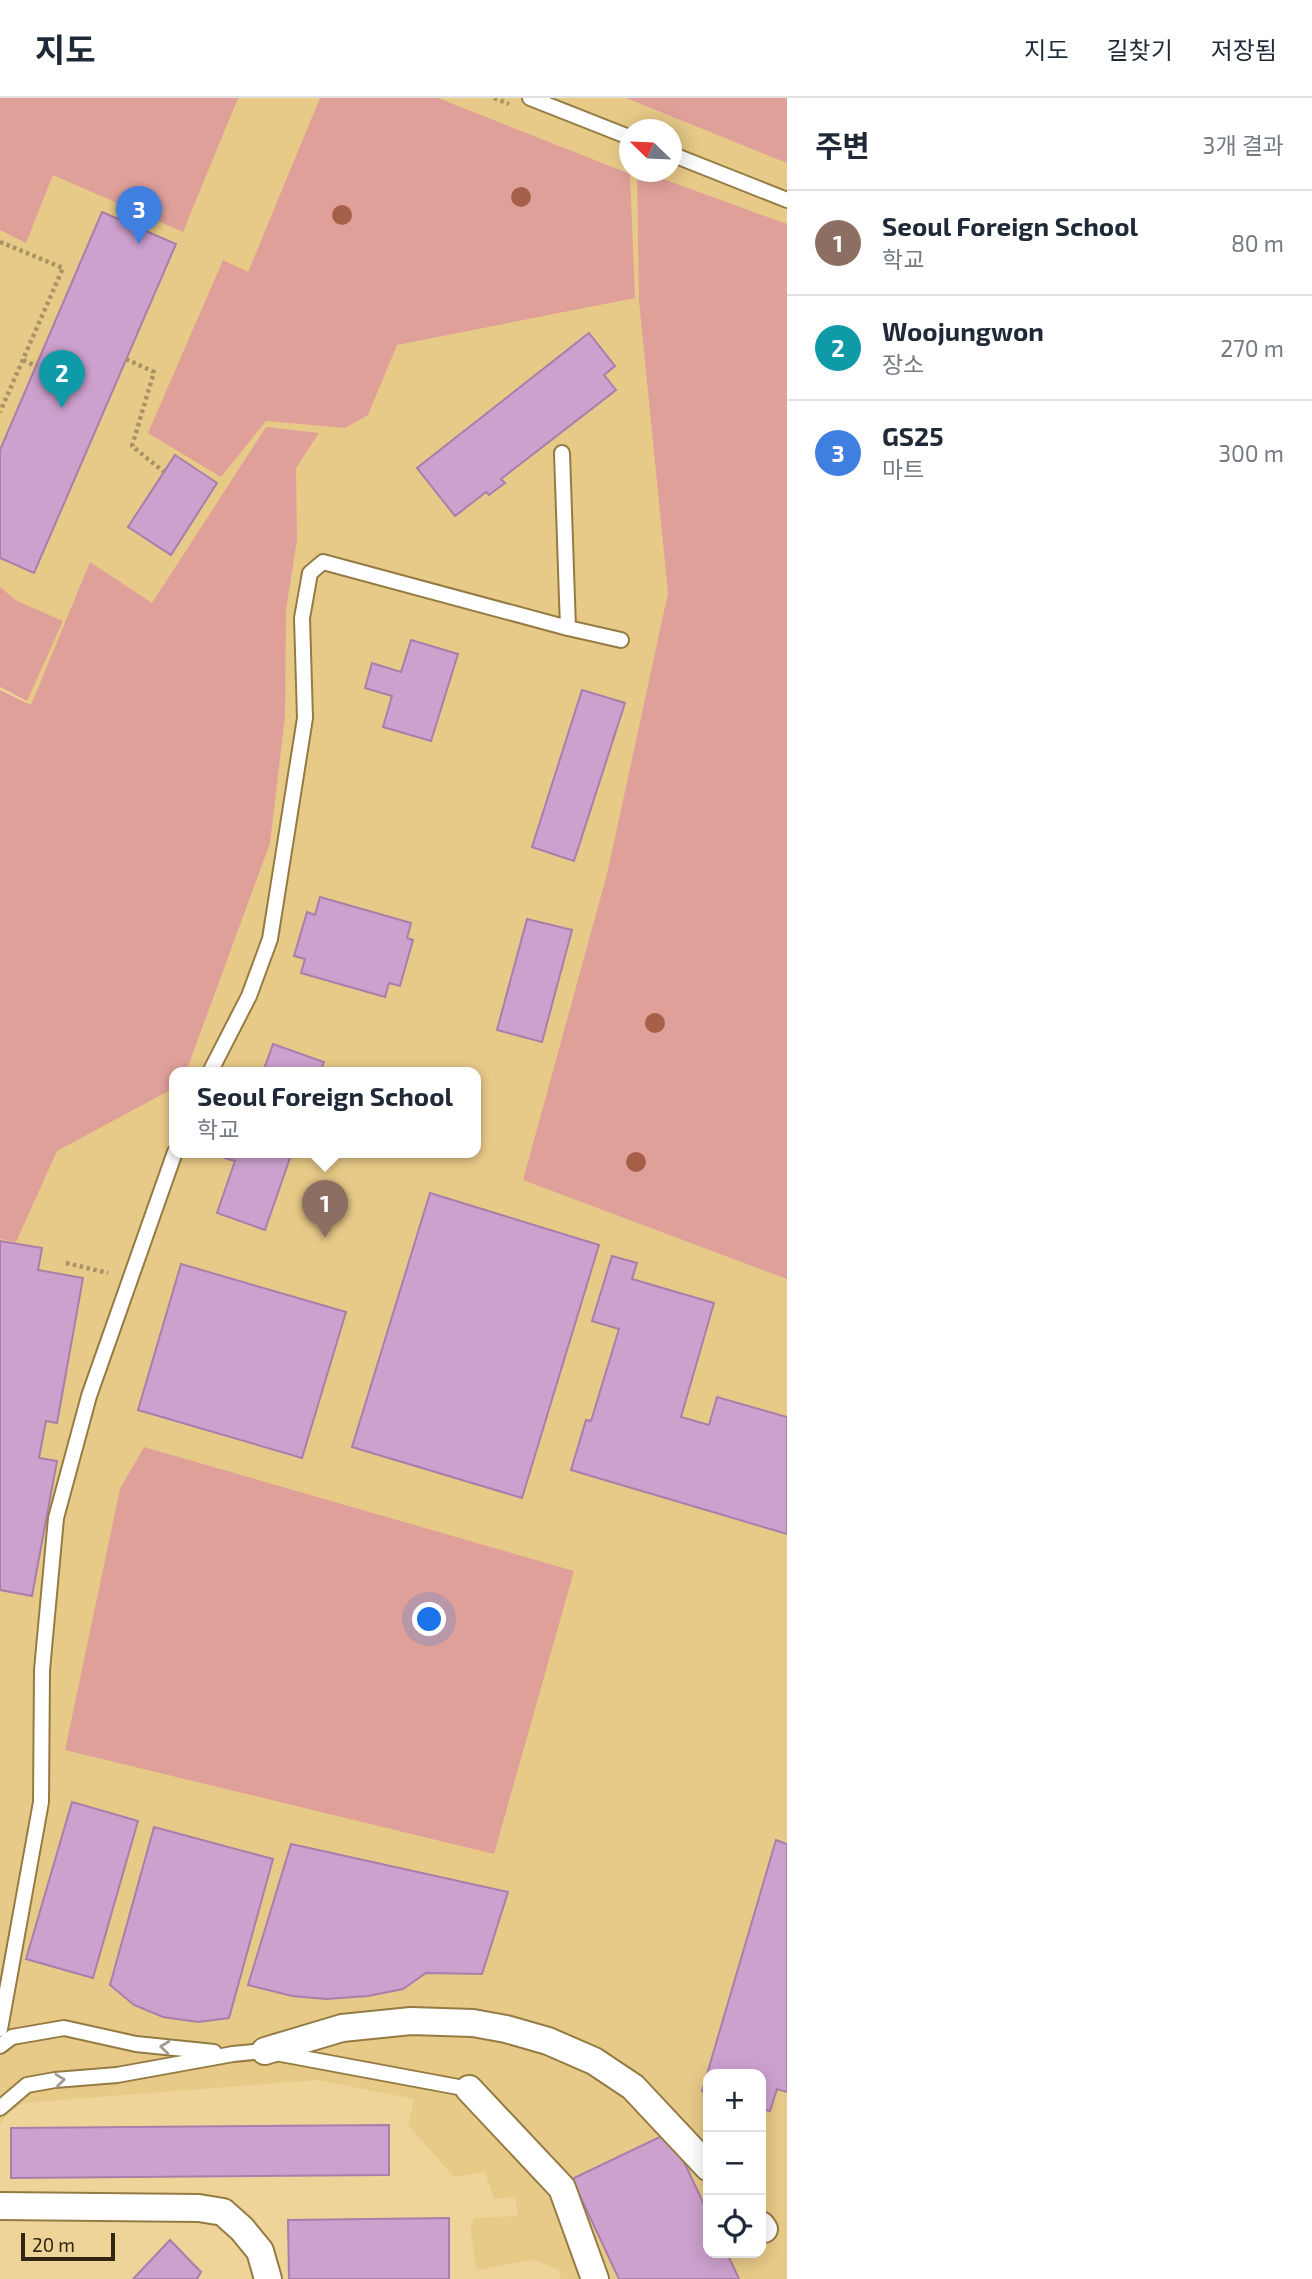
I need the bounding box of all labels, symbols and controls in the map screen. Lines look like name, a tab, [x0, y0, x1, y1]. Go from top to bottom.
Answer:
text: 지도	[35, 29, 96, 69]
text: 지도	[1024, 35, 1069, 64]
text: 길찾기	[1107, 35, 1173, 64]
text: 저장됨	[1211, 35, 1277, 64]
north arrow	[619, 119, 682, 182]
text: 주변	[815, 127, 870, 163]
text: 3개 결과	[1203, 131, 1284, 159]
pin: 3	[116, 186, 162, 244]
text: Seoul Foreign School	[882, 210, 1138, 241]
text: 1	[833, 229, 843, 257]
text: 80 m	[1231, 229, 1284, 257]
text: 학교	[882, 245, 924, 273]
text: Woojungwon	[882, 315, 1044, 346]
text: 2	[831, 334, 845, 362]
text: 270 m	[1220, 334, 1284, 362]
pin: 2	[39, 350, 85, 408]
text: 장소	[882, 350, 924, 378]
text: GS25	[882, 420, 944, 451]
text: 3	[831, 439, 845, 467]
text: 300 m	[1218, 439, 1284, 467]
text: 마트	[882, 455, 924, 483]
popup	[169, 1067, 481, 1158]
text: Seoul Foreign School	[197, 1080, 453, 1111]
text: 학교	[197, 1115, 239, 1143]
pin: 1	[302, 1180, 348, 1238]
your location	[412, 1602, 446, 1636]
one-way arrow	[159, 2040, 170, 2055]
map controls	[703, 2069, 766, 2258]
button: +	[703, 2069, 766, 2132]
one-way arrow	[54, 2073, 66, 2088]
button: −	[703, 2132, 766, 2195]
button: locate	[703, 2195, 766, 2258]
scale bar	[21, 2230, 116, 2262]
text: 20 m	[32, 2233, 75, 2256]

